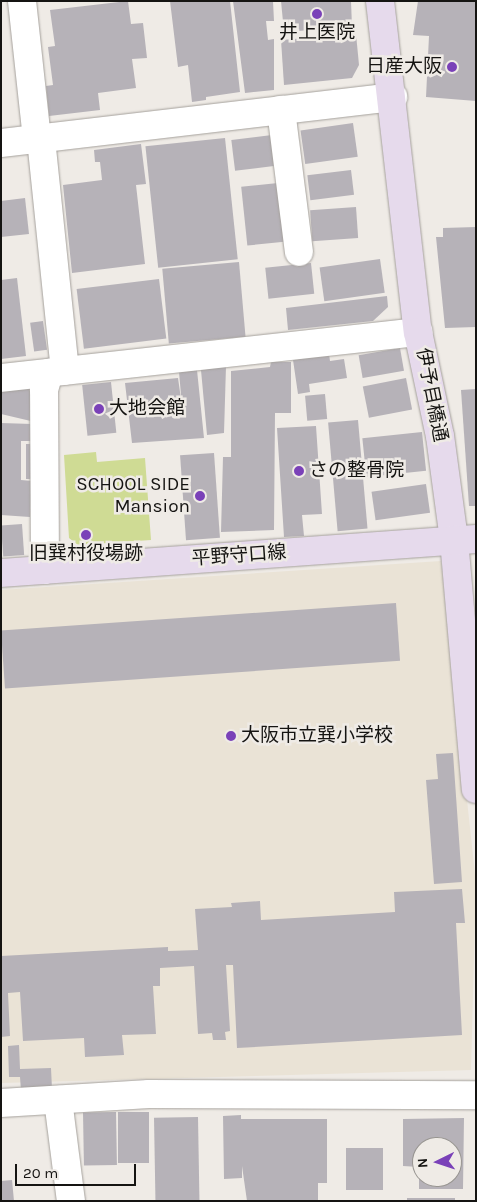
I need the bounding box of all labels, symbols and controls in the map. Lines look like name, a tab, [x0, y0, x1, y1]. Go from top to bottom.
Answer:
marker: 井上医院	[311, 8, 323, 20]
place label: 井上医院	[279, 22, 355, 44]
place label: 日産大阪	[366, 56, 442, 78]
marker: 日産大阪	[446, 61, 458, 73]
street label: 伊予目橋通	[411, 346, 451, 444]
place label: 大地会館	[109, 398, 185, 420]
marker: 大地会館	[93, 403, 105, 415]
place label: さの整骨院	[309, 460, 404, 482]
marker: さの整骨院	[293, 465, 305, 477]
place label: SCHOOL SIDE Mansion	[76, 474, 190, 518]
marker: SCHOOL SIDE Mansion	[194, 490, 206, 502]
marker: 旧巽村役場跡	[80, 529, 92, 541]
street label: 平野守口線	[191, 541, 287, 571]
place label: 旧巽村役場跡	[29, 543, 143, 565]
place label: 大阪市立巽小学校	[241, 725, 393, 747]
marker: 大阪市立巽小学校	[225, 730, 237, 742]
north arrow	[412, 1137, 462, 1187]
scale bar	[18, 1154, 139, 1186]
text: N	[414, 1157, 431, 1169]
text: 20 m	[23, 1164, 58, 1182]

